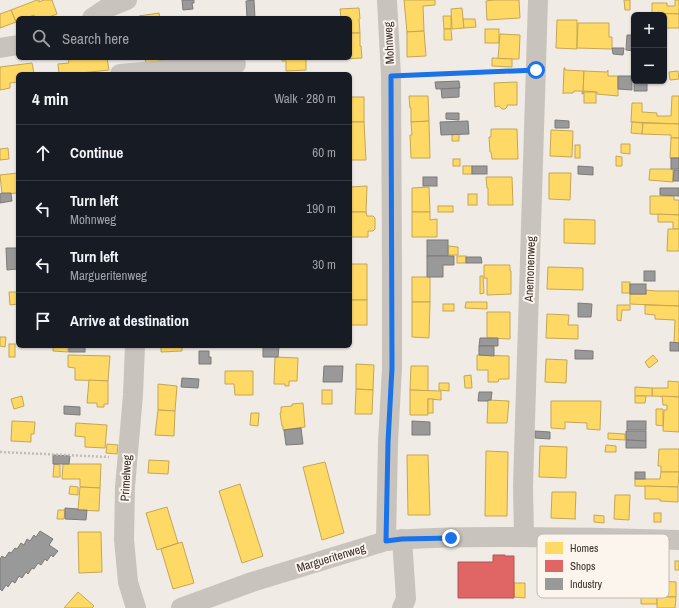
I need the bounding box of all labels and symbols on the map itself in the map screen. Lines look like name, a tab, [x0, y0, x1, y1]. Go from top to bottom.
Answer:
street label: Mohnweg	[380, 21, 398, 65]
route start	[527, 61, 545, 79]
street label: Anemonenweg	[521, 235, 539, 303]
street label: Primelweg	[117, 454, 135, 502]
route end	[442, 529, 460, 547]
legend	[537, 534, 669, 598]
street label: Margueritenweg	[295, 540, 368, 576]
text: Homes	[570, 541, 599, 555]
text: Shops	[570, 559, 596, 573]
text: Industry	[570, 577, 603, 591]

